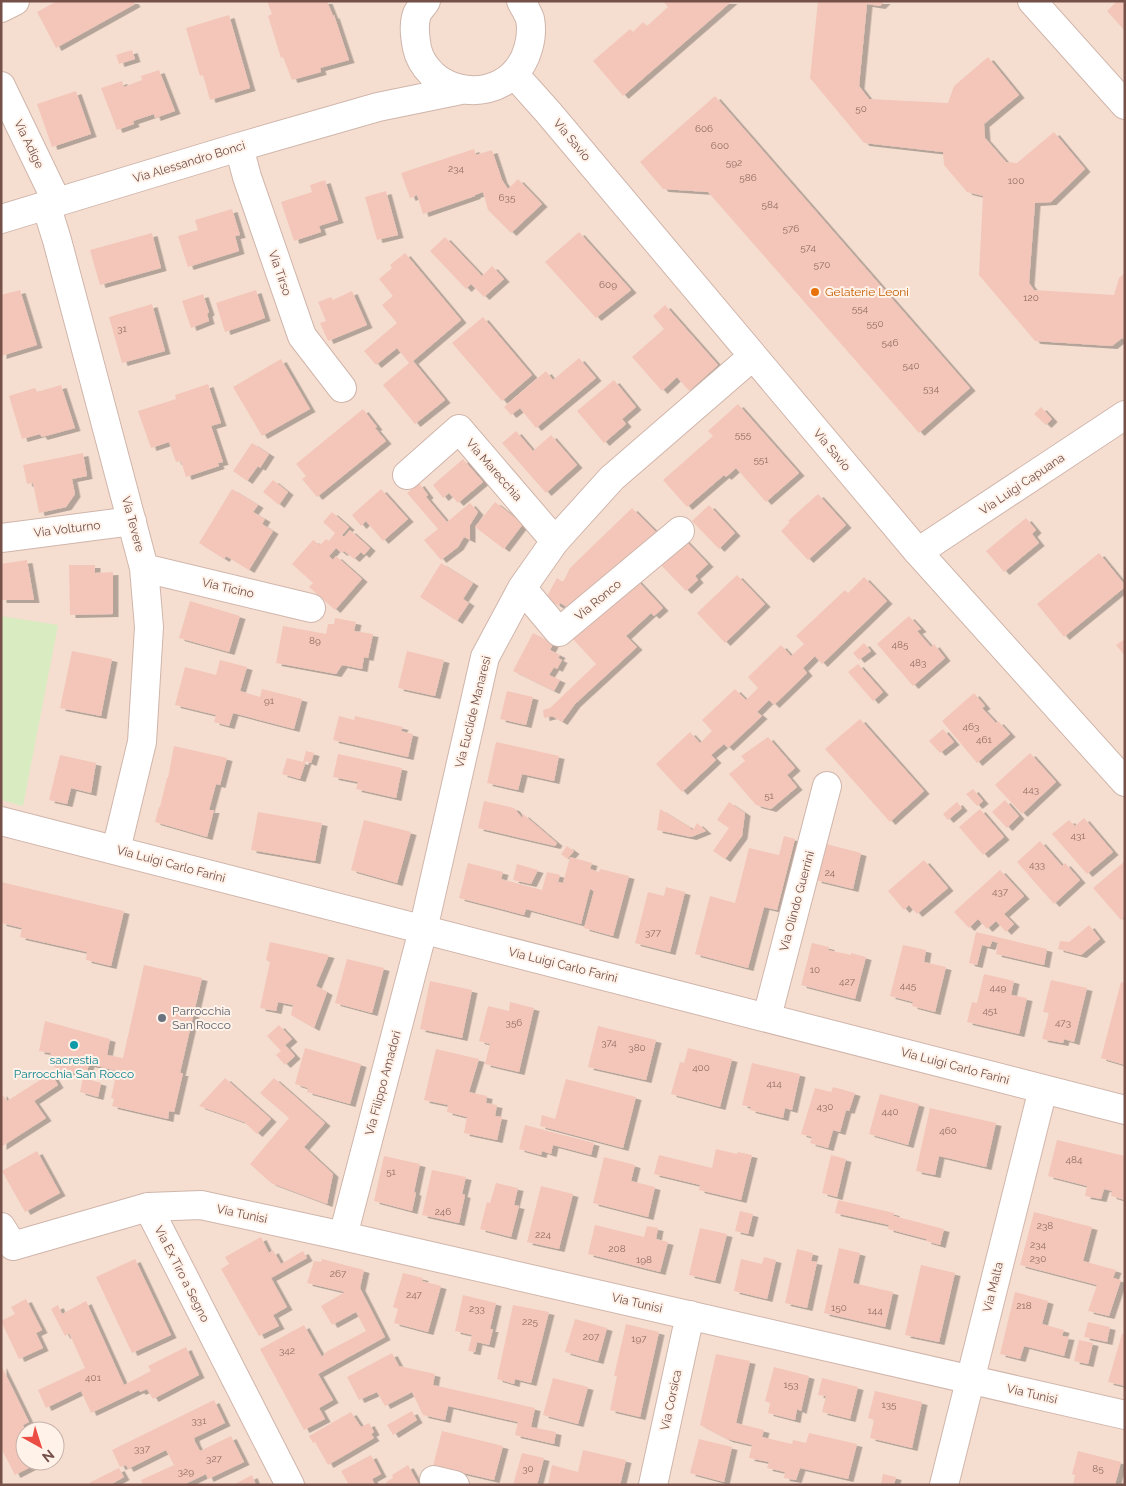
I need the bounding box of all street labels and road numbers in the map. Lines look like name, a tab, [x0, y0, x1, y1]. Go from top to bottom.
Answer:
street label: Via Savio	[551, 116, 593, 164]
street label: Via Adige	[11, 117, 47, 171]
street label: Via Alessandro Bonci	[131, 138, 247, 186]
street label: Via Tirso	[266, 248, 294, 298]
street label: Via Savio	[811, 426, 853, 474]
street label: Via Marecchia	[463, 436, 525, 504]
street label: Via Luigi Capuana	[977, 450, 1067, 518]
street label: Via Tevere	[119, 495, 147, 553]
street label: Via Volturno	[33, 518, 101, 540]
street label: Via Ticino	[200, 575, 256, 601]
street label: Via Ronco	[572, 577, 624, 623]
street label: Via Euclide Manaresi	[452, 655, 494, 769]
street label: Via Luigi Carlo Farini	[115, 843, 227, 885]
street label: Via Olindo Guerrini	[777, 849, 817, 953]
street label: Via Luigi Carlo Farini	[507, 945, 619, 985]
street label: Via Filippo Amadori	[362, 1029, 404, 1137]
street label: Via Luigi Carlo Farini	[899, 1045, 1011, 1087]
street label: Via Tunisi	[215, 1202, 269, 1226]
street label: Via Ex Tiro a Segno	[152, 1224, 212, 1324]
street label: Via Malta	[980, 1260, 1006, 1314]
street label: Via Tunisi	[610, 1290, 664, 1316]
street label: Via Corsica	[658, 1368, 684, 1432]
street label: Via Tunisi	[1005, 1381, 1059, 1407]

